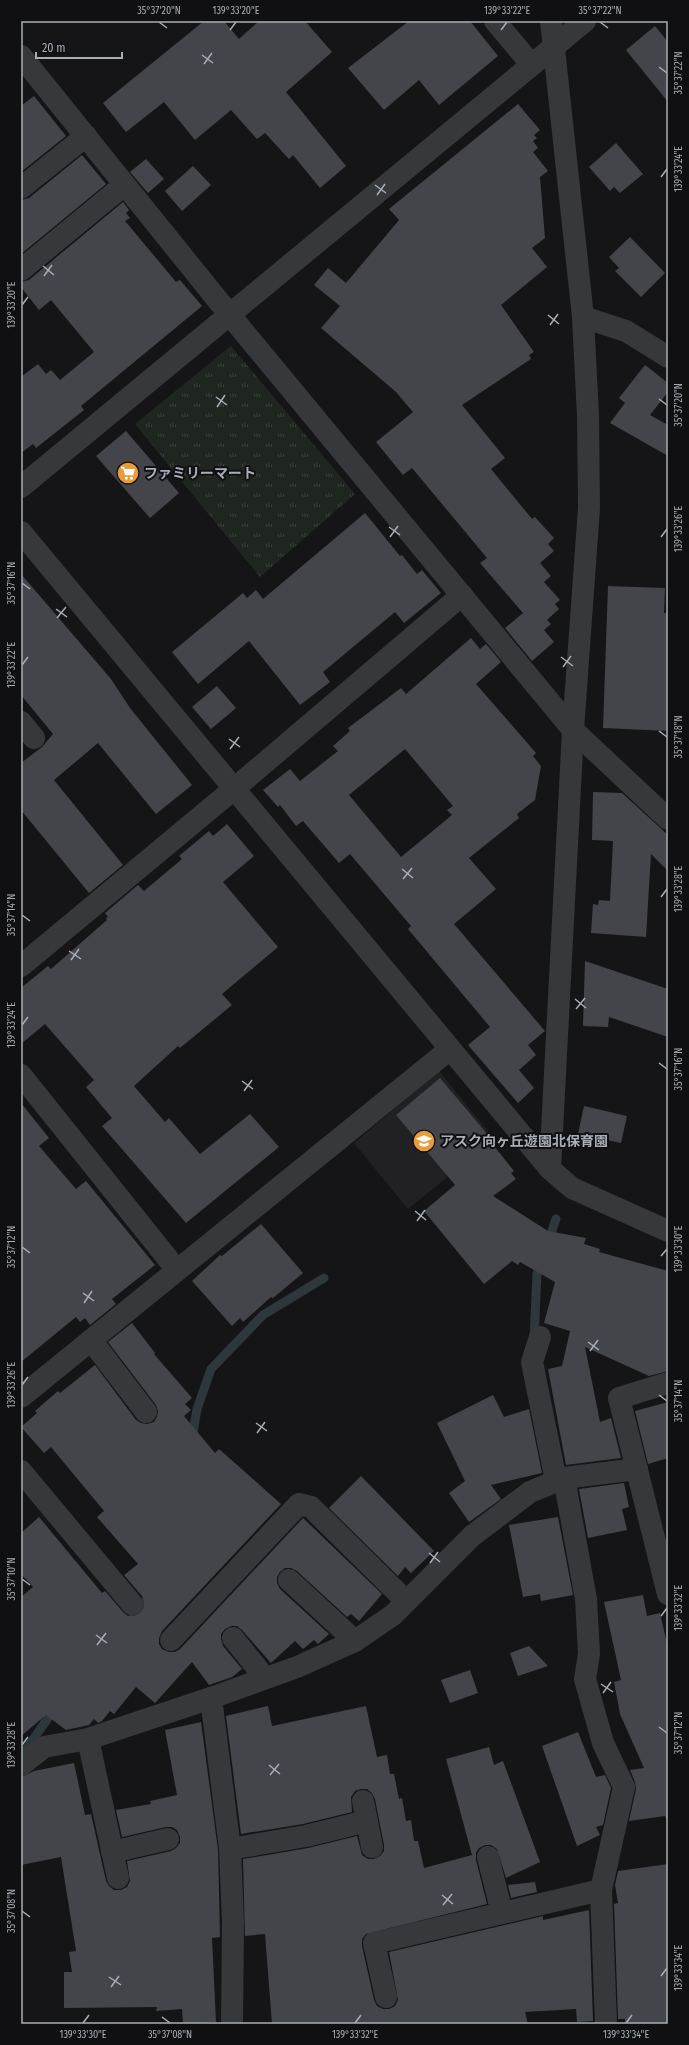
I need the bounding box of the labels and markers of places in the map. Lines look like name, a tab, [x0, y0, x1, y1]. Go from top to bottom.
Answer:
supermarket icon: ファミリーマート	[115, 460, 141, 486]
place label: ファミリーマート	[144, 465, 256, 482]
school or university icon: アスク向ヶ丘遊園北保育園	[411, 1128, 437, 1154]
place label: アスク向ヶ丘遊園北保育園	[440, 1133, 608, 1150]

